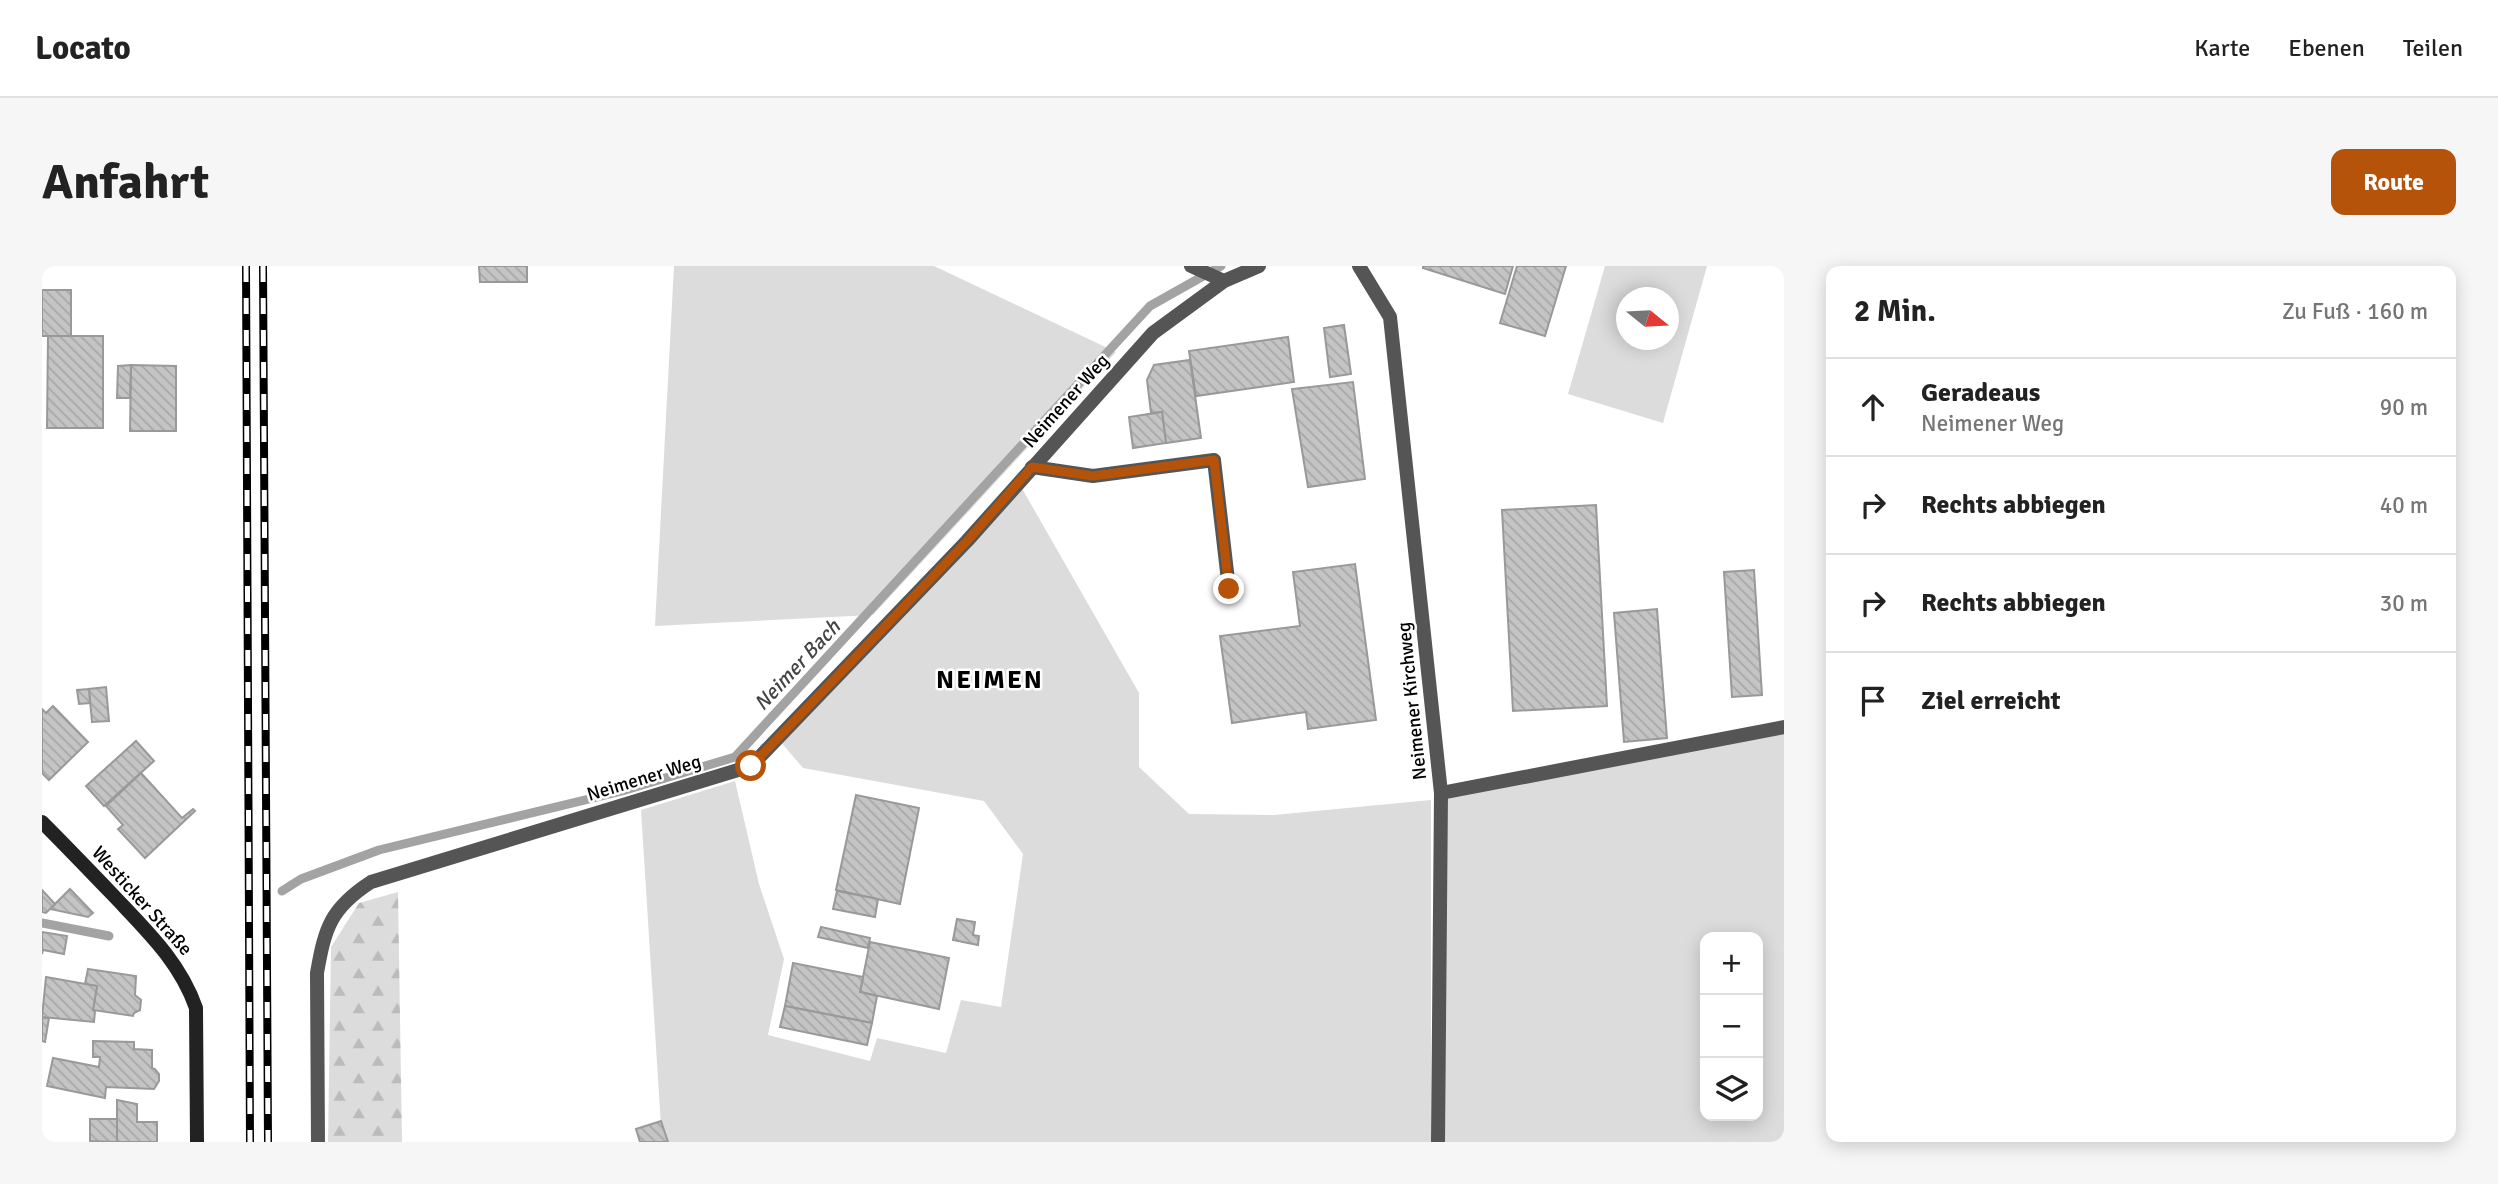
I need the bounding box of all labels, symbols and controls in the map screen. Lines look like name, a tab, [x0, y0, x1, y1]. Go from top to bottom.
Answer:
text: Locato	[35, 28, 131, 69]
text: Karte	[2194, 33, 2250, 63]
text: Ebenen	[2288, 33, 2365, 63]
text: Teilen	[2403, 33, 2463, 63]
button: Route	[2331, 149, 2456, 215]
text: Anfahrt	[42, 152, 209, 212]
north arrow	[1616, 287, 1679, 350]
text: 2 Min.	[1854, 293, 1936, 330]
text: Zu Fuß · 160 m	[2282, 297, 2428, 326]
street label: Neimener Weg	[1018, 349, 1114, 453]
text: Geradeaus	[1921, 377, 2040, 409]
icon: ahead	[1854, 388, 1892, 426]
text: 90 m	[2380, 393, 2428, 422]
text: Neimener Weg	[1921, 409, 2064, 438]
icon: right	[1854, 486, 1892, 524]
text: Rechts abbiegen	[1921, 489, 2106, 521]
text: 40 m	[2380, 491, 2428, 520]
route end	[1213, 573, 1244, 604]
icon: right	[1854, 584, 1892, 622]
text: Rechts abbiegen	[1921, 587, 2106, 619]
text: 30 m	[2380, 589, 2428, 618]
water label: Neimer Bach	[748, 614, 846, 716]
street label: Neimener Kirchweg	[1392, 621, 1432, 781]
district label: NEIMEN	[936, 664, 1044, 696]
icon: arrive	[1854, 682, 1892, 720]
text: Ziel erreicht	[1921, 685, 2061, 717]
street label: Neimener Weg	[584, 749, 704, 807]
route start	[735, 750, 766, 781]
street label: Westicker Straße	[87, 841, 197, 961]
map controls	[1700, 932, 1763, 1121]
button: +	[1700, 932, 1763, 995]
button: −	[1700, 995, 1763, 1058]
button: layers	[1700, 1058, 1763, 1121]

